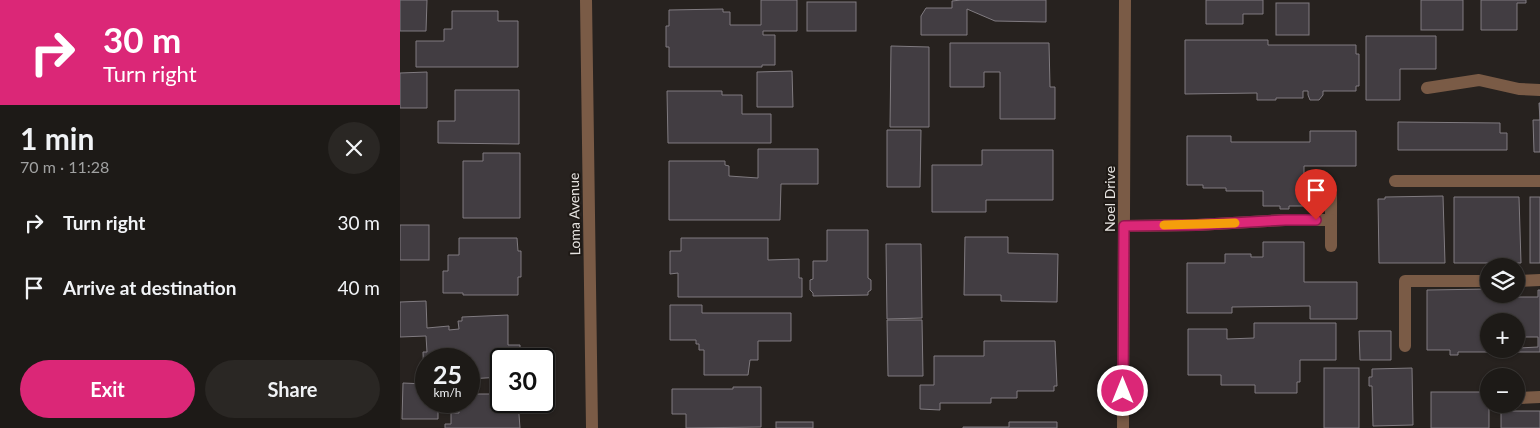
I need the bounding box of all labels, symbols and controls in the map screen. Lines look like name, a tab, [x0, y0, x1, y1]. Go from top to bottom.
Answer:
text: 30 m	[103, 18, 181, 60]
icon: right	[20, 20, 85, 85]
text: Turn right	[103, 60, 197, 87]
text: 1 min	[20, 120, 94, 156]
button: close	[328, 122, 380, 174]
text: 70 m · 11:28	[20, 157, 109, 176]
street label: Noel Drive	[1101, 166, 1118, 232]
pin	[1295, 169, 1337, 220]
street label: Loma Avenue	[565, 173, 583, 255]
icon: arrive	[1302, 176, 1330, 204]
icon: right	[20, 209, 48, 237]
text: Turn right	[63, 211, 145, 234]
text: 30 m	[337, 211, 380, 234]
map controls	[1480, 258, 1525, 413]
button: layers	[1480, 258, 1525, 303]
icon: arrive	[20, 274, 48, 302]
text: Arrive at destination	[63, 276, 236, 299]
text: 40 m	[337, 276, 380, 299]
button: +	[1480, 313, 1525, 358]
speed limit sign: 30	[490, 348, 555, 413]
text: 25	[433, 359, 462, 389]
button: Exit	[20, 360, 195, 418]
button: Share	[205, 360, 380, 418]
position arrow	[1096, 364, 1148, 416]
button: −	[1480, 368, 1525, 413]
text: km/h	[433, 385, 462, 400]

